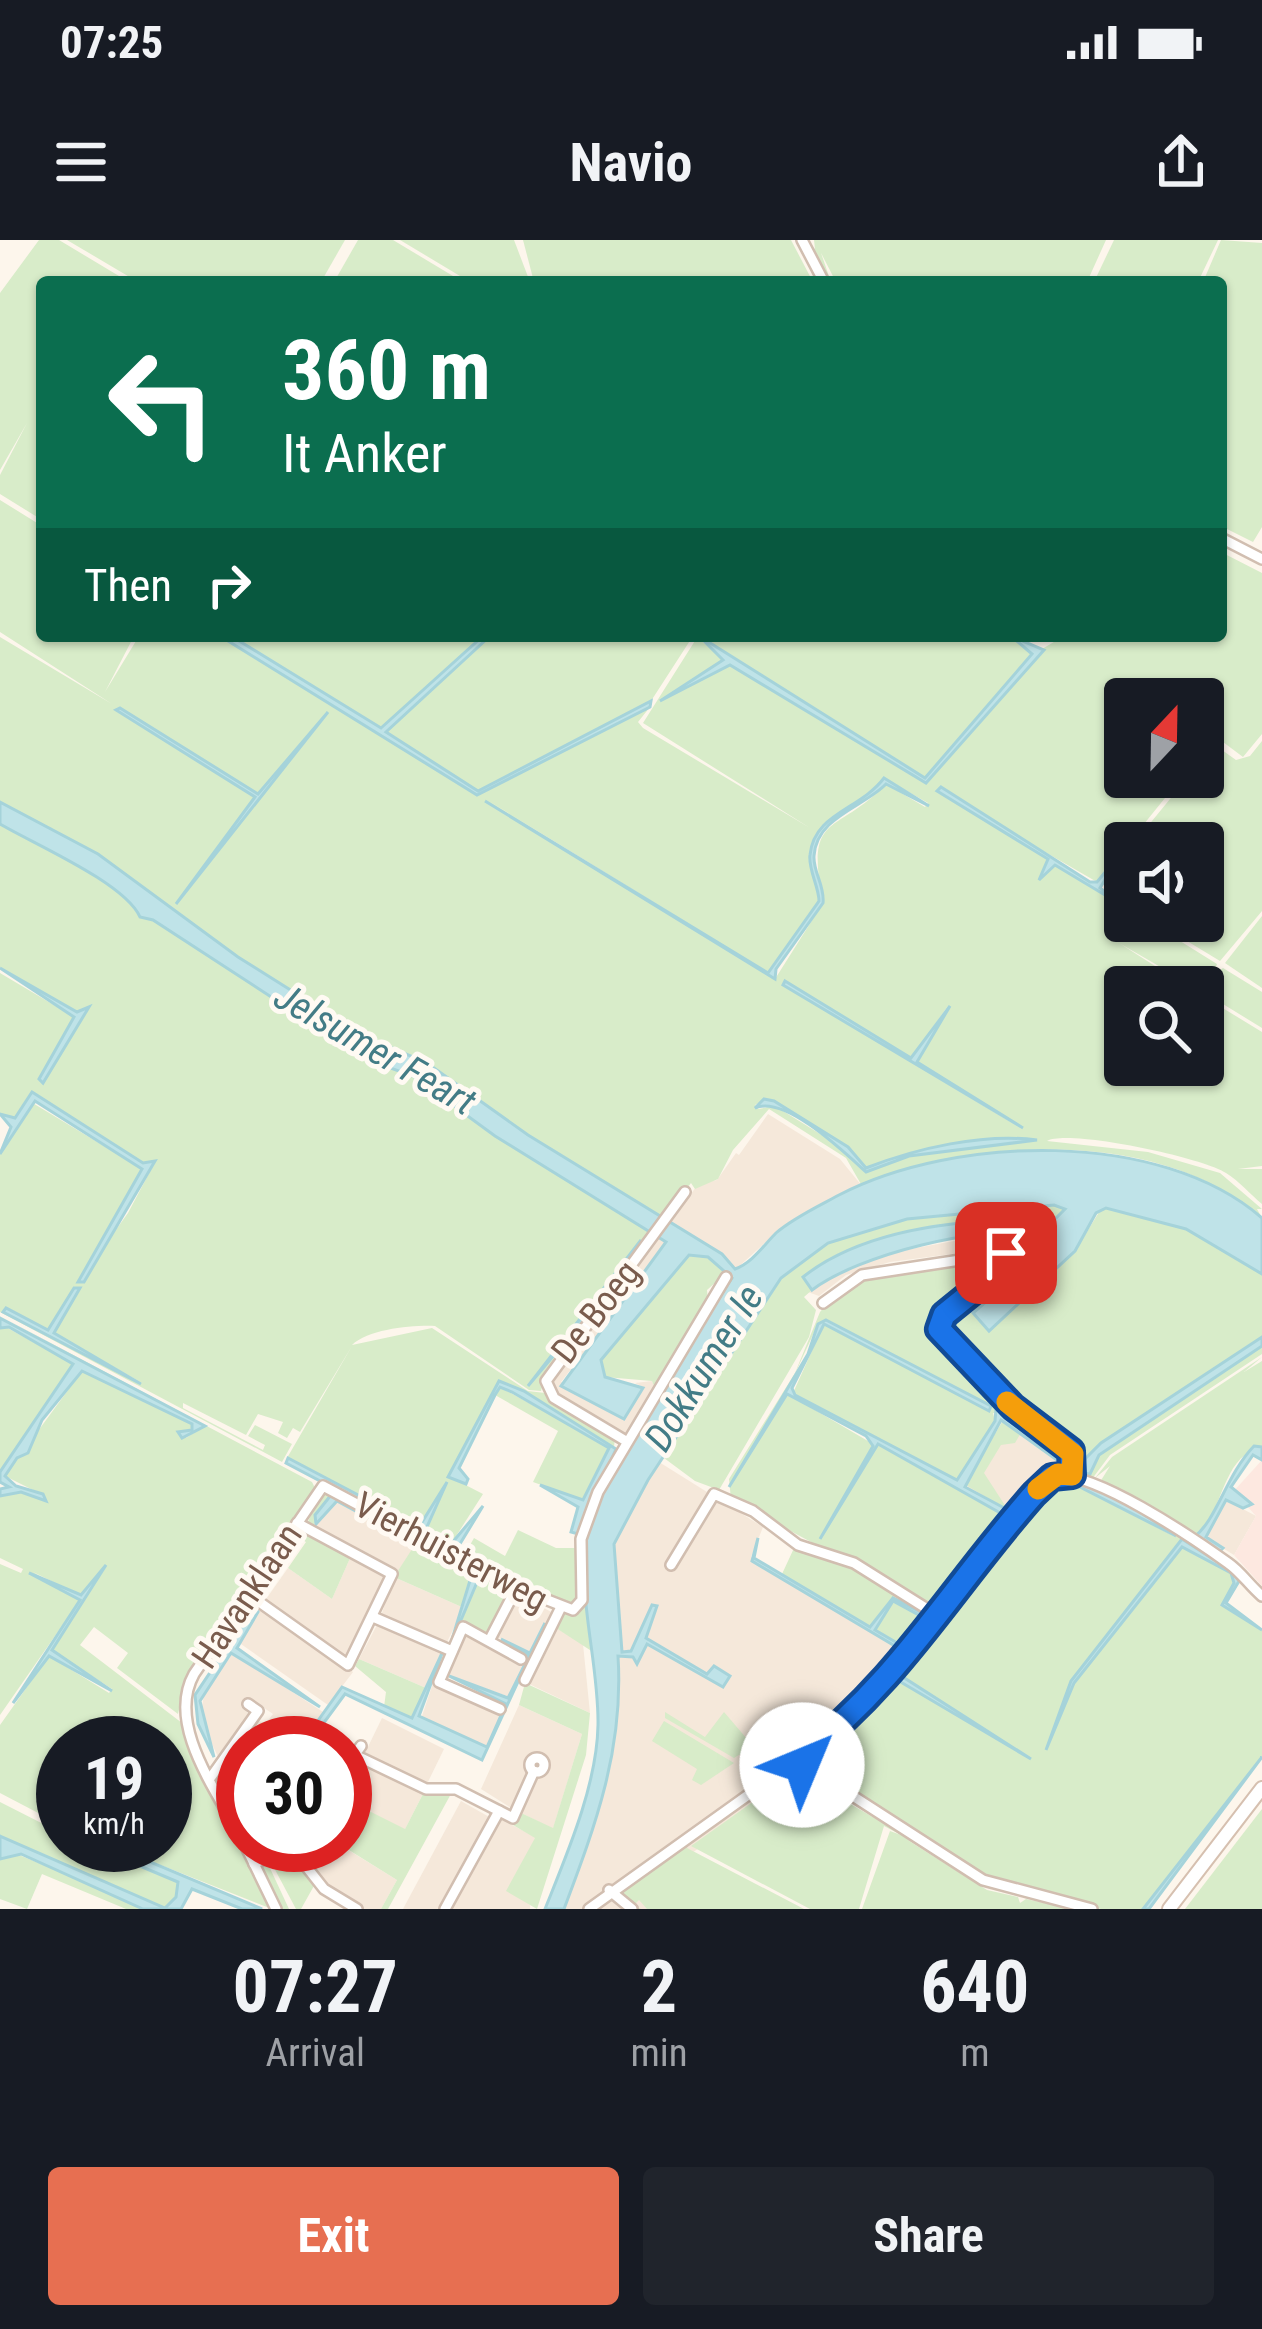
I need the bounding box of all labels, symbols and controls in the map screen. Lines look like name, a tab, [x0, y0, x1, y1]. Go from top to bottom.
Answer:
text: 07:25	[60, 16, 163, 69]
icon: menu	[48, 129, 114, 195]
icon: share	[1148, 129, 1214, 195]
text: Navio	[570, 131, 692, 194]
text: 360 m	[282, 321, 491, 420]
icon: left	[84, 324, 240, 480]
text: It Anker	[282, 422, 447, 485]
icon: right	[196, 552, 262, 618]
text: Then	[84, 559, 172, 612]
north arrow	[1104, 678, 1224, 798]
map controls	[1104, 678, 1224, 1086]
button: sound	[1104, 822, 1224, 942]
button: search	[1104, 966, 1224, 1086]
water label: Jelsumer Feart	[266, 973, 484, 1125]
pin	[955, 1202, 1057, 1304]
icon: arrive	[973, 1220, 1039, 1286]
street label: De Boeg	[543, 1253, 649, 1371]
water label: Dokkumer Ie	[635, 1277, 773, 1459]
street label: Vierhuisterweg	[347, 1484, 555, 1620]
street label: Havanklaan	[183, 1516, 311, 1676]
position arrow	[739, 1702, 865, 1828]
speed limit sign: 30	[216, 1716, 372, 1872]
text: 19	[84, 1743, 144, 1814]
text: km/h	[83, 1806, 145, 1841]
text: 07:27	[233, 1945, 398, 2030]
text: 2	[641, 1945, 677, 2030]
text: 640	[920, 1945, 1029, 2030]
text: Arrival	[266, 2030, 365, 2076]
text: min	[630, 2030, 688, 2076]
text: m	[960, 2030, 990, 2076]
button: Exit	[48, 2167, 619, 2305]
button: Share	[643, 2167, 1214, 2305]

